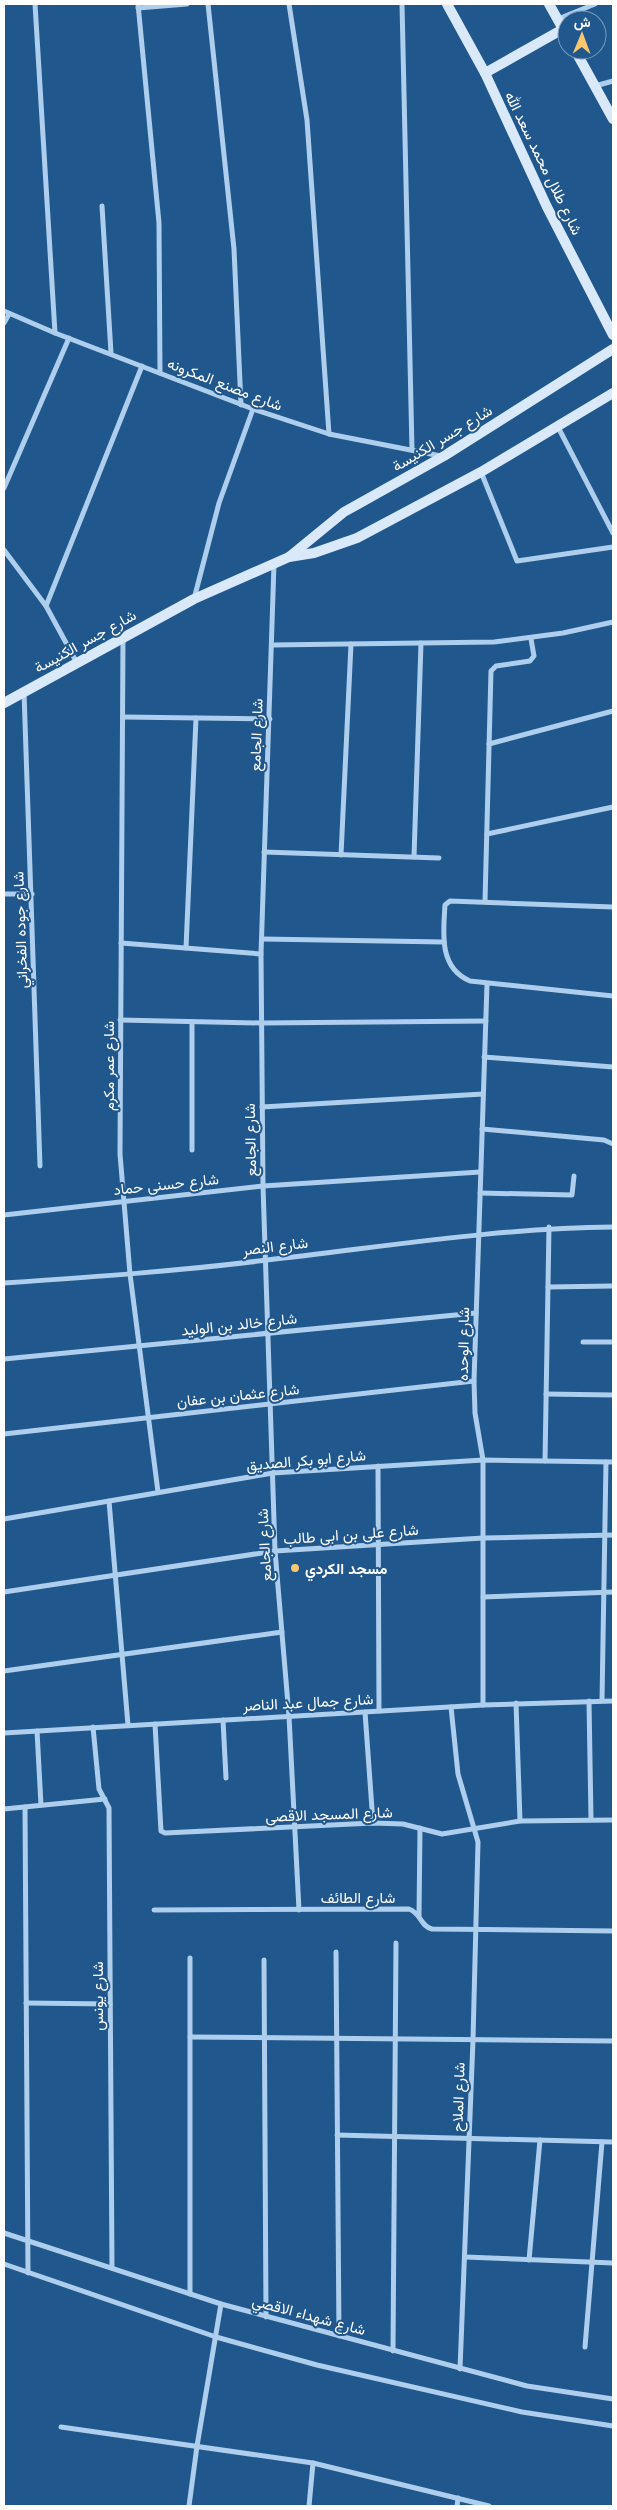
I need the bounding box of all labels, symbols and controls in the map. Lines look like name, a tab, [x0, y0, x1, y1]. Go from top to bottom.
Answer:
north arrow	[557, 10, 607, 60]
text: ش	[574, 14, 591, 31]
street label: شارع طلال محمد سعد الله	[499, 89, 586, 239]
street label: شارع مصنع المكرونه	[164, 354, 285, 417]
street label: شارع جسر الكنيسة	[389, 401, 497, 477]
street label: شارع جسر الكنيسة	[31, 606, 140, 679]
street label: شارع الجامع	[246, 698, 269, 772]
street label: شارع جوده الفخراني	[9, 871, 36, 989]
street label: شارع عمر مكرم	[100, 1021, 120, 1111]
street label: شارع الجامع	[241, 1103, 262, 1177]
street label: شارع حسنى حماد	[113, 1170, 220, 1201]
street label: شارع النصر	[240, 1234, 309, 1262]
street label: شارع الوحده	[454, 1307, 475, 1381]
street label: شارع خالد بن الوليد	[180, 1309, 298, 1342]
street label: شارع عثمان بن عفان	[176, 1380, 301, 1413]
street label: شارع ابو بكر الصديق	[245, 1446, 367, 1477]
street label: شارع الجامع	[254, 1508, 277, 1582]
street label: شارع على بن ابى طالب	[283, 1521, 420, 1550]
place label: مسجد الكردي	[305, 1560, 387, 1582]
marker: مسجد الكردي	[289, 1562, 301, 1574]
street label: شارع جمال عبد الناصر	[241, 1690, 374, 1717]
street label: شارع المسجد الاقصى	[265, 1803, 393, 1828]
street label: شارع الطائف	[321, 1889, 396, 1909]
street label: شارع يونس	[89, 1961, 109, 2031]
street label: شارع الملاح	[448, 2062, 471, 2132]
street label: شارع شهداء الاقصي	[249, 2292, 368, 2343]

